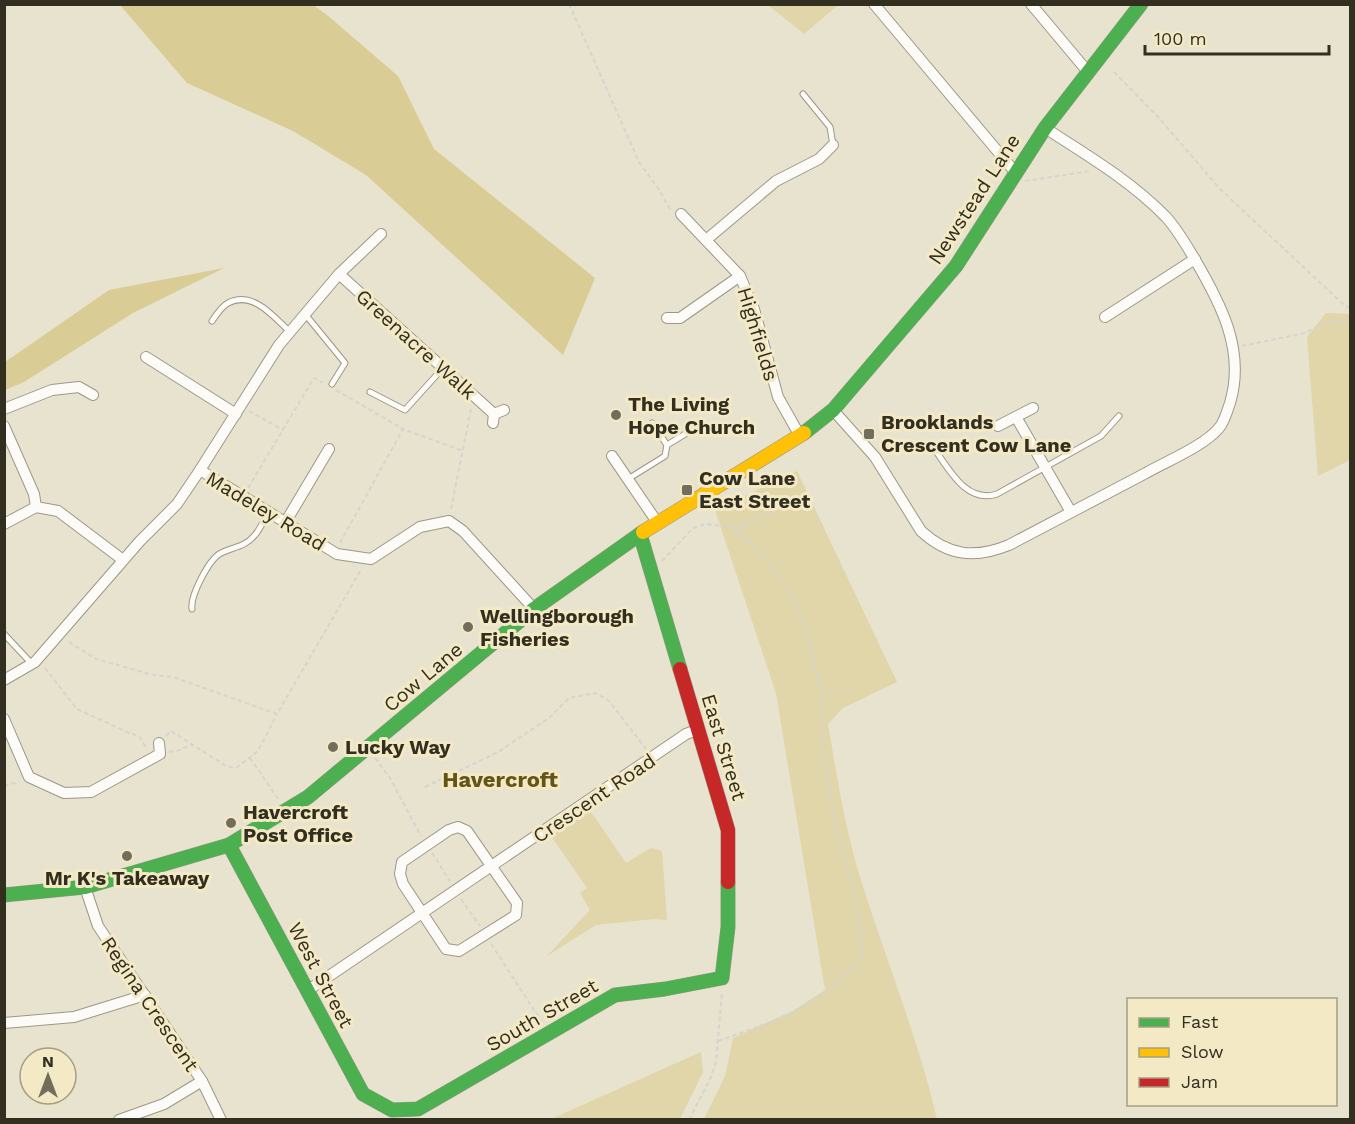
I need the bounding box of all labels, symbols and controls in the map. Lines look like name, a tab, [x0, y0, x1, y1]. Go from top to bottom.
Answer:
scale bar	[1145, 18, 1330, 56]
text: 100 m	[1154, 28, 1207, 49]
street label: Newstead Lane	[923, 129, 1025, 269]
street label: Greenacre Walk	[351, 284, 481, 404]
street label: Highfields	[732, 284, 784, 384]
place label: The Living Hope Church	[628, 392, 755, 439]
marker: The Living Hope Church	[609, 408, 623, 422]
place label: Brooklands Crescent Cow Lane	[881, 410, 1071, 457]
marker: Brooklands Crescent Cow Lane	[862, 427, 876, 441]
street label: Madeley Road	[202, 466, 330, 556]
place label: Cow Lane East Street	[699, 466, 810, 513]
marker: Cow Lane East Street	[680, 483, 694, 497]
place label: Wellingborough Fisheries	[480, 604, 634, 651]
marker: Wellingborough Fisheries	[461, 620, 475, 634]
street label: Cow Lane	[379, 637, 467, 717]
street label: East Street	[696, 691, 752, 804]
place label: Lucky Way	[345, 735, 451, 759]
marker: Lucky Way	[326, 740, 340, 754]
street label: Crescent Road	[528, 748, 660, 848]
district label: Havercroft	[442, 767, 558, 792]
place label: Havercroft Post Office	[243, 800, 353, 847]
marker: Havercroft Post Office	[224, 816, 238, 830]
marker: Mr K's Takeaway	[120, 849, 134, 863]
place label: Mr K's Takeaway	[45, 866, 210, 890]
street label: West Street	[283, 918, 359, 1032]
street label: Regina Crescent	[96, 932, 204, 1077]
street label: South Street	[482, 973, 603, 1057]
legend	[1127, 998, 1337, 1106]
text: Fast	[1181, 1011, 1219, 1032]
text: Slow	[1181, 1041, 1224, 1062]
north arrow	[18, 1046, 78, 1106]
text: N	[42, 1052, 54, 1071]
text: Jam	[1181, 1071, 1218, 1092]

